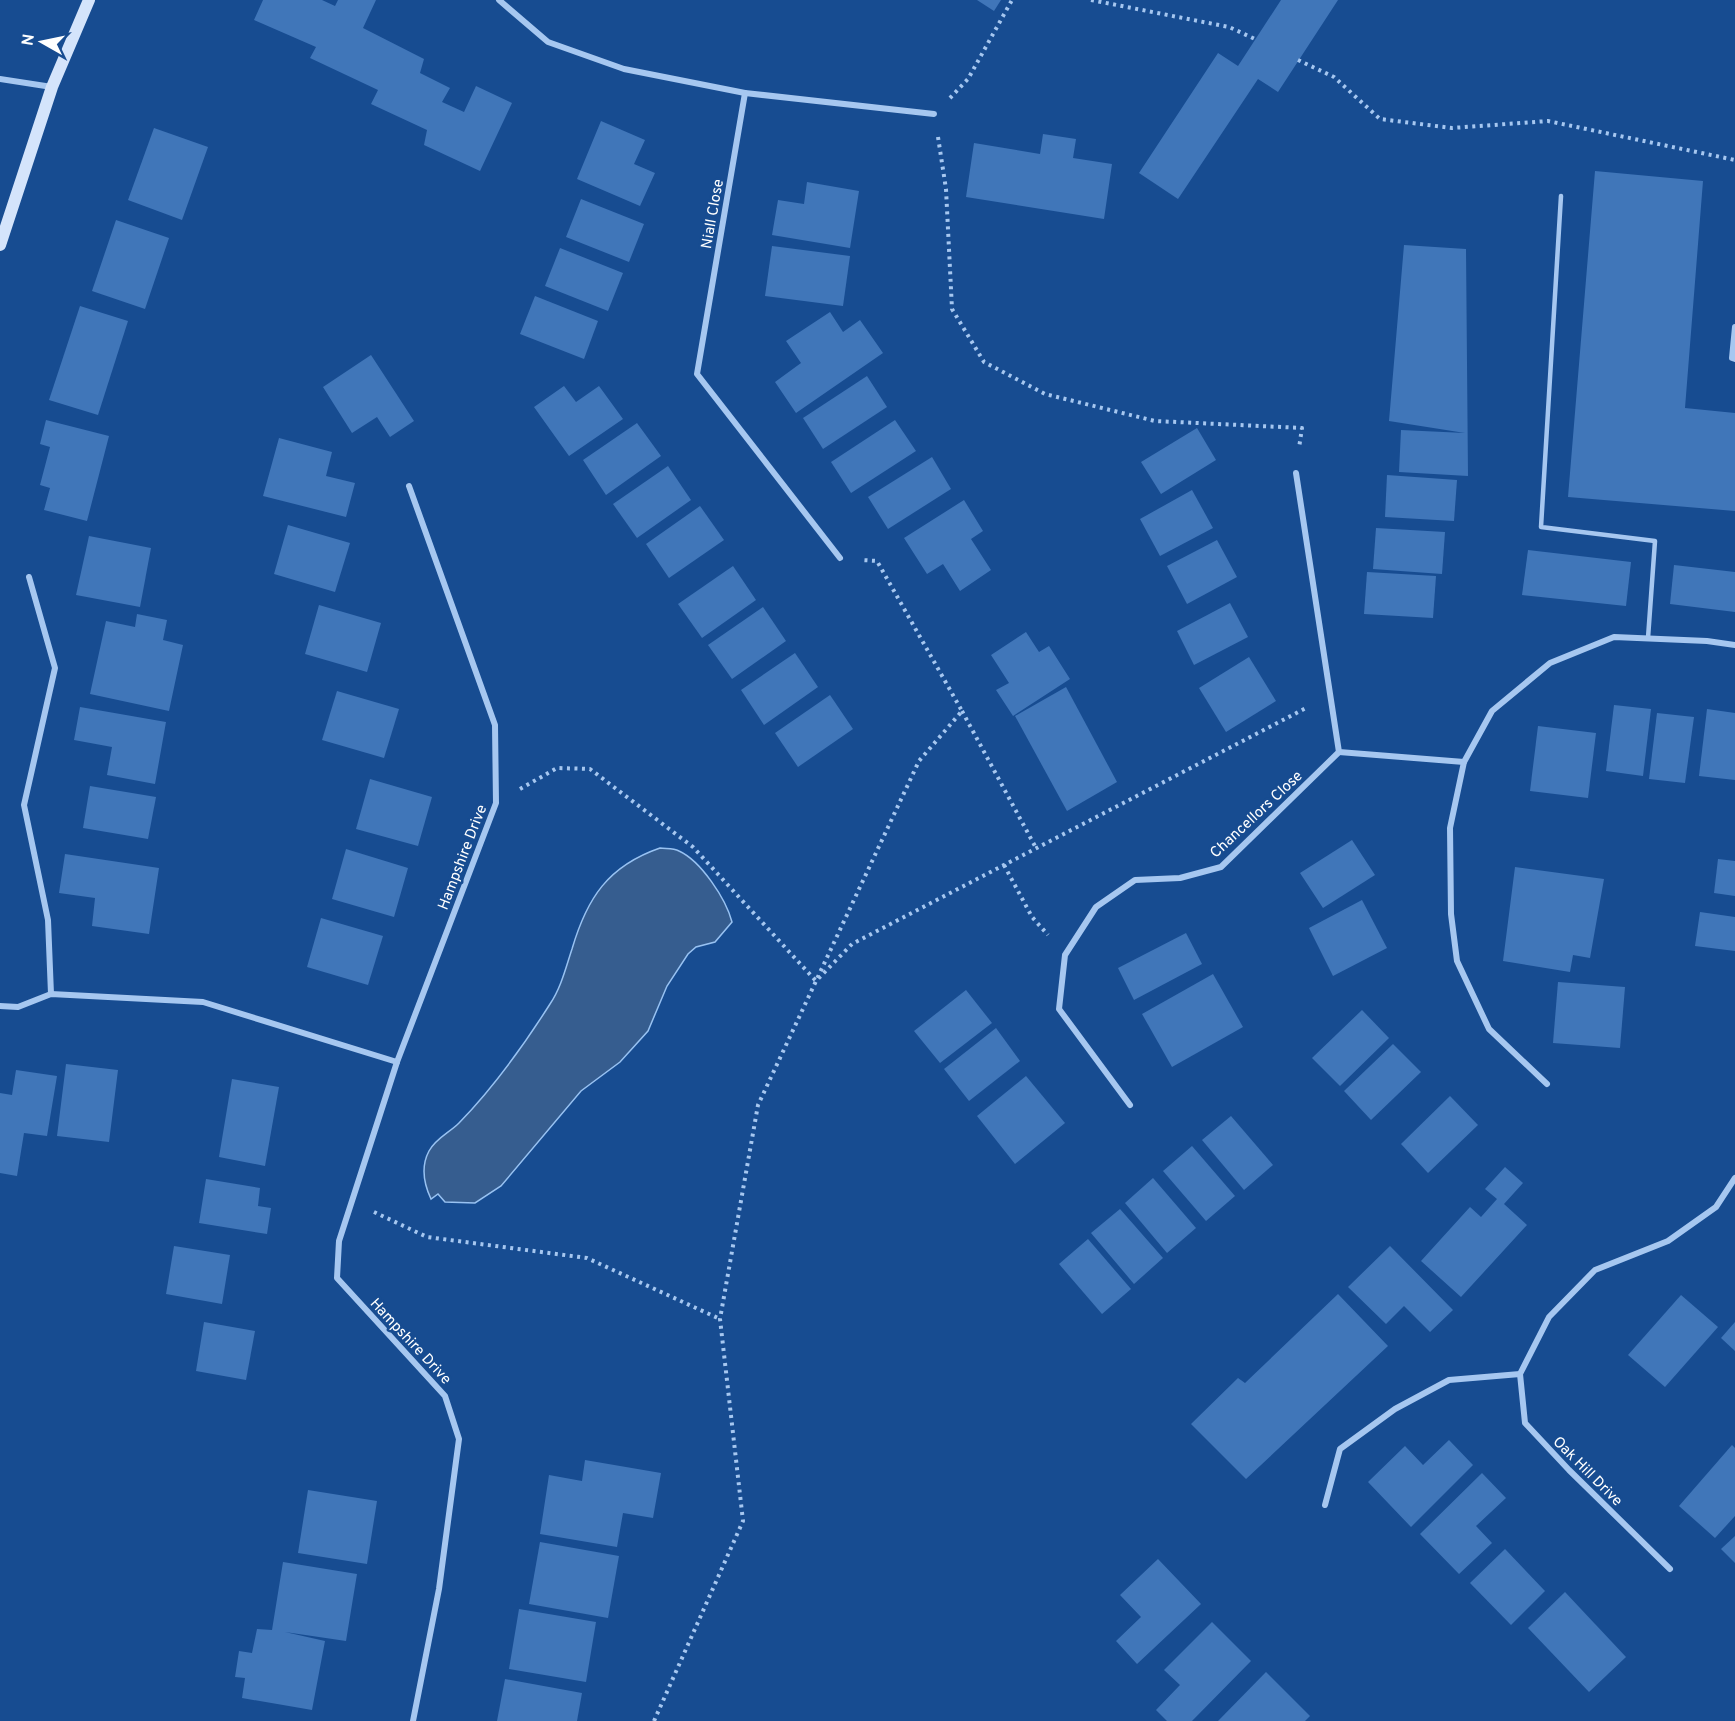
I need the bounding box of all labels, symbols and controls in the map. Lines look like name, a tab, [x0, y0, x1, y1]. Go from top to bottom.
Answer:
north arrow	[12, 12, 72, 72]
text: N	[18, 33, 40, 47]
street label: Niall Close	[698, 178, 729, 251]
street label: Chancellors Close	[1207, 767, 1307, 863]
street label: Hampshire Drive	[435, 802, 492, 913]
street label: Hampshire Drive	[365, 1295, 455, 1389]
street label: Oak Hill Drive	[1548, 1433, 1626, 1511]

